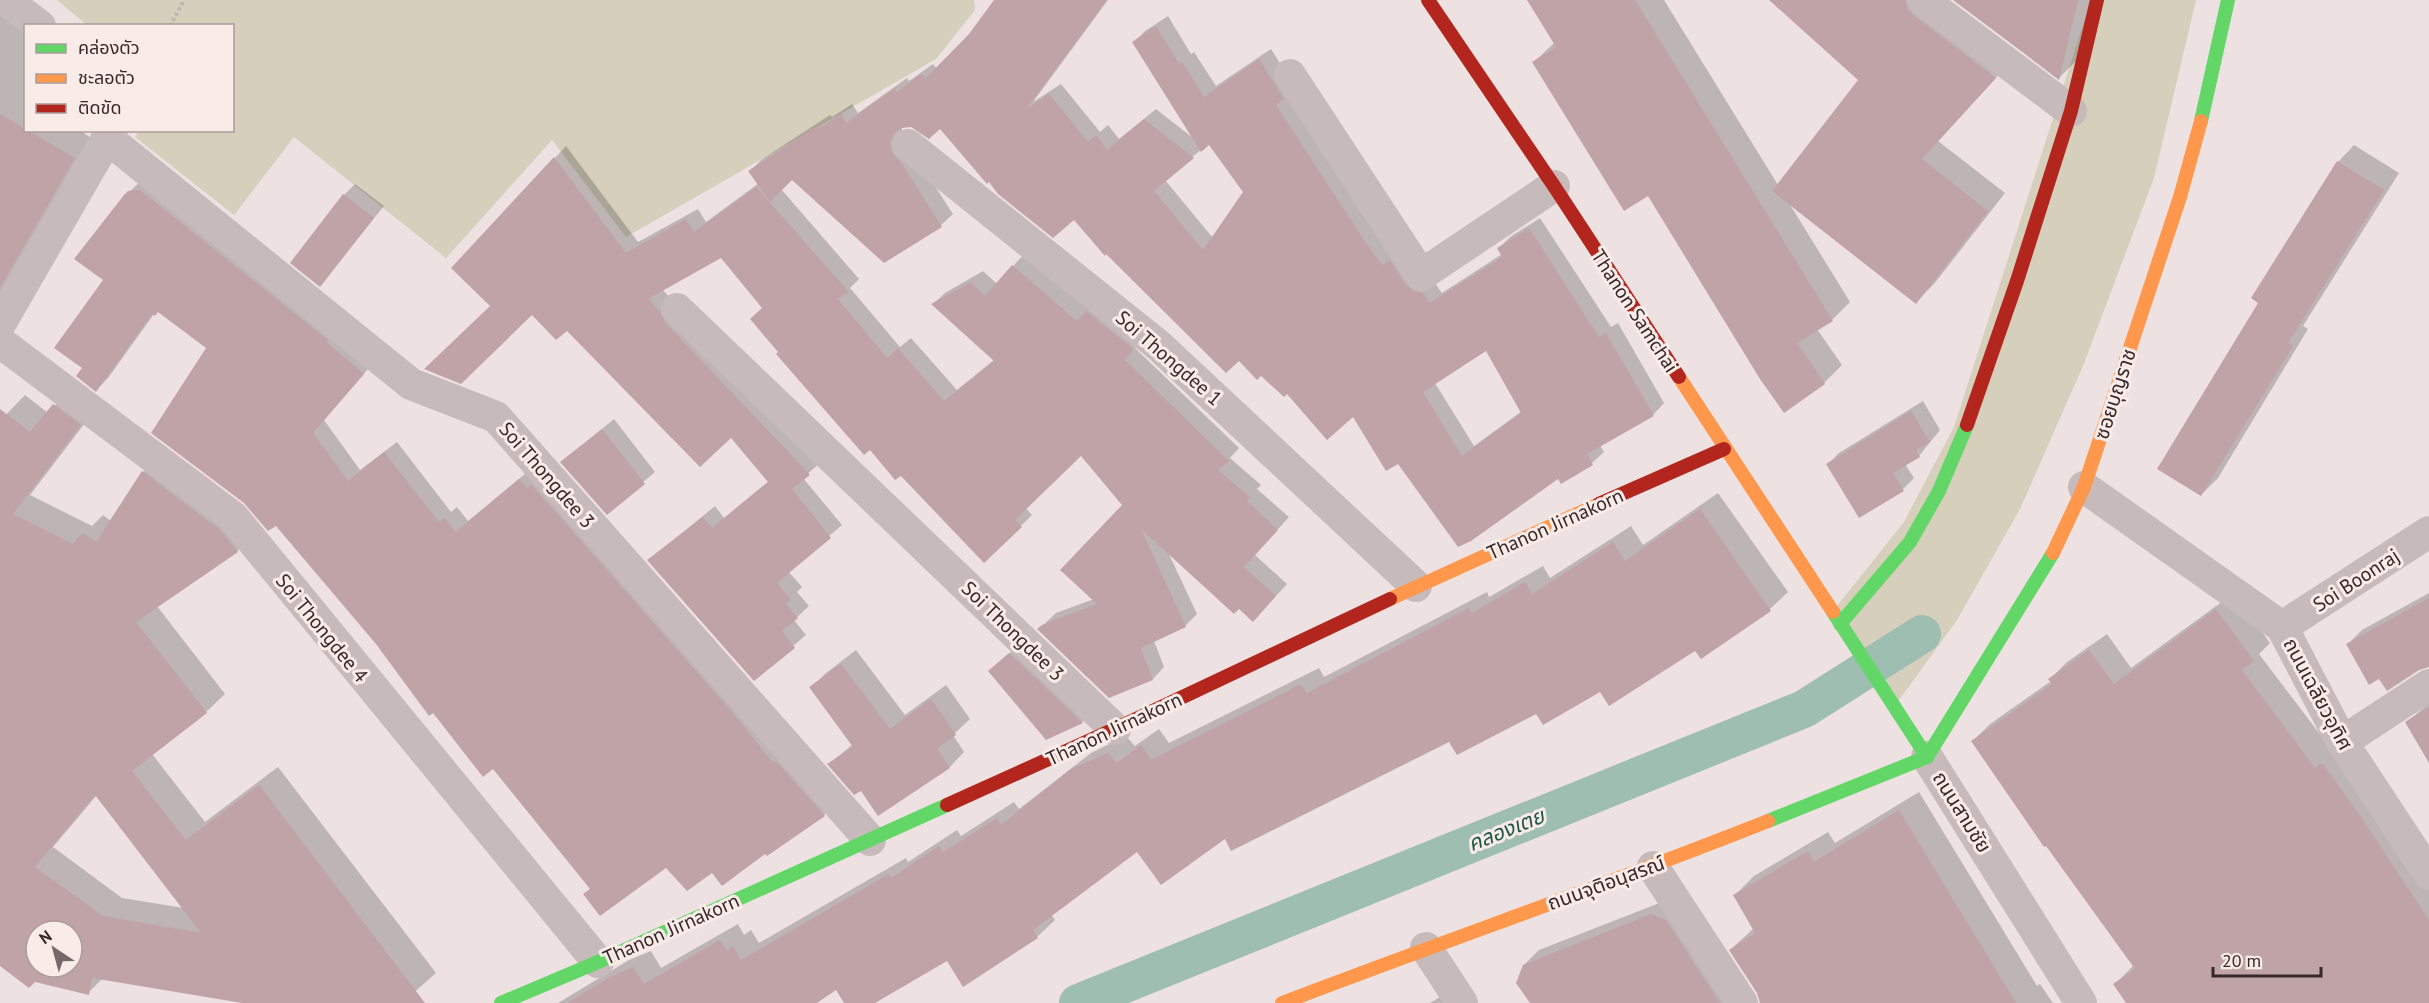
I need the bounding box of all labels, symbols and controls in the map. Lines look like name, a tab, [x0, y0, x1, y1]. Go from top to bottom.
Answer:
legend	[24, 24, 234, 132]
text: คล่องตัว	[78, 36, 140, 59]
text: ชะลอตัว	[78, 66, 135, 89]
text: ติดขัด	[78, 96, 121, 119]
street label: Thanon Samchai	[1585, 244, 1685, 378]
street label: Soi Thongdee 1	[1110, 305, 1228, 411]
street label: ซอยบุญราช	[2088, 345, 2142, 443]
street label: Soi Thongdee 3	[494, 416, 600, 534]
street label: Thanon Jirnakorn	[1483, 482, 1627, 566]
street label: Soi Boonraj	[2308, 542, 2404, 618]
street label: Soi Thongdee 4	[270, 568, 374, 688]
street label: Soi Thongdee 3	[956, 575, 1070, 687]
street label: ถนนเฉลียวอุทิศ	[2277, 633, 2359, 755]
street label: Thanon Jirnakorn	[1042, 686, 1186, 772]
street label: ถนนสามชัย	[1927, 766, 1997, 858]
water label: คลองเตย	[1464, 801, 1549, 857]
street label: ถนนจุติอนุสรณ์	[1544, 850, 1668, 916]
street label: Thanon Jirnakorn	[599, 887, 743, 971]
north arrow	[24, 919, 84, 979]
text: N	[35, 926, 55, 948]
scale bar	[2213, 940, 2321, 978]
text: 20 m	[2222, 949, 2261, 972]

